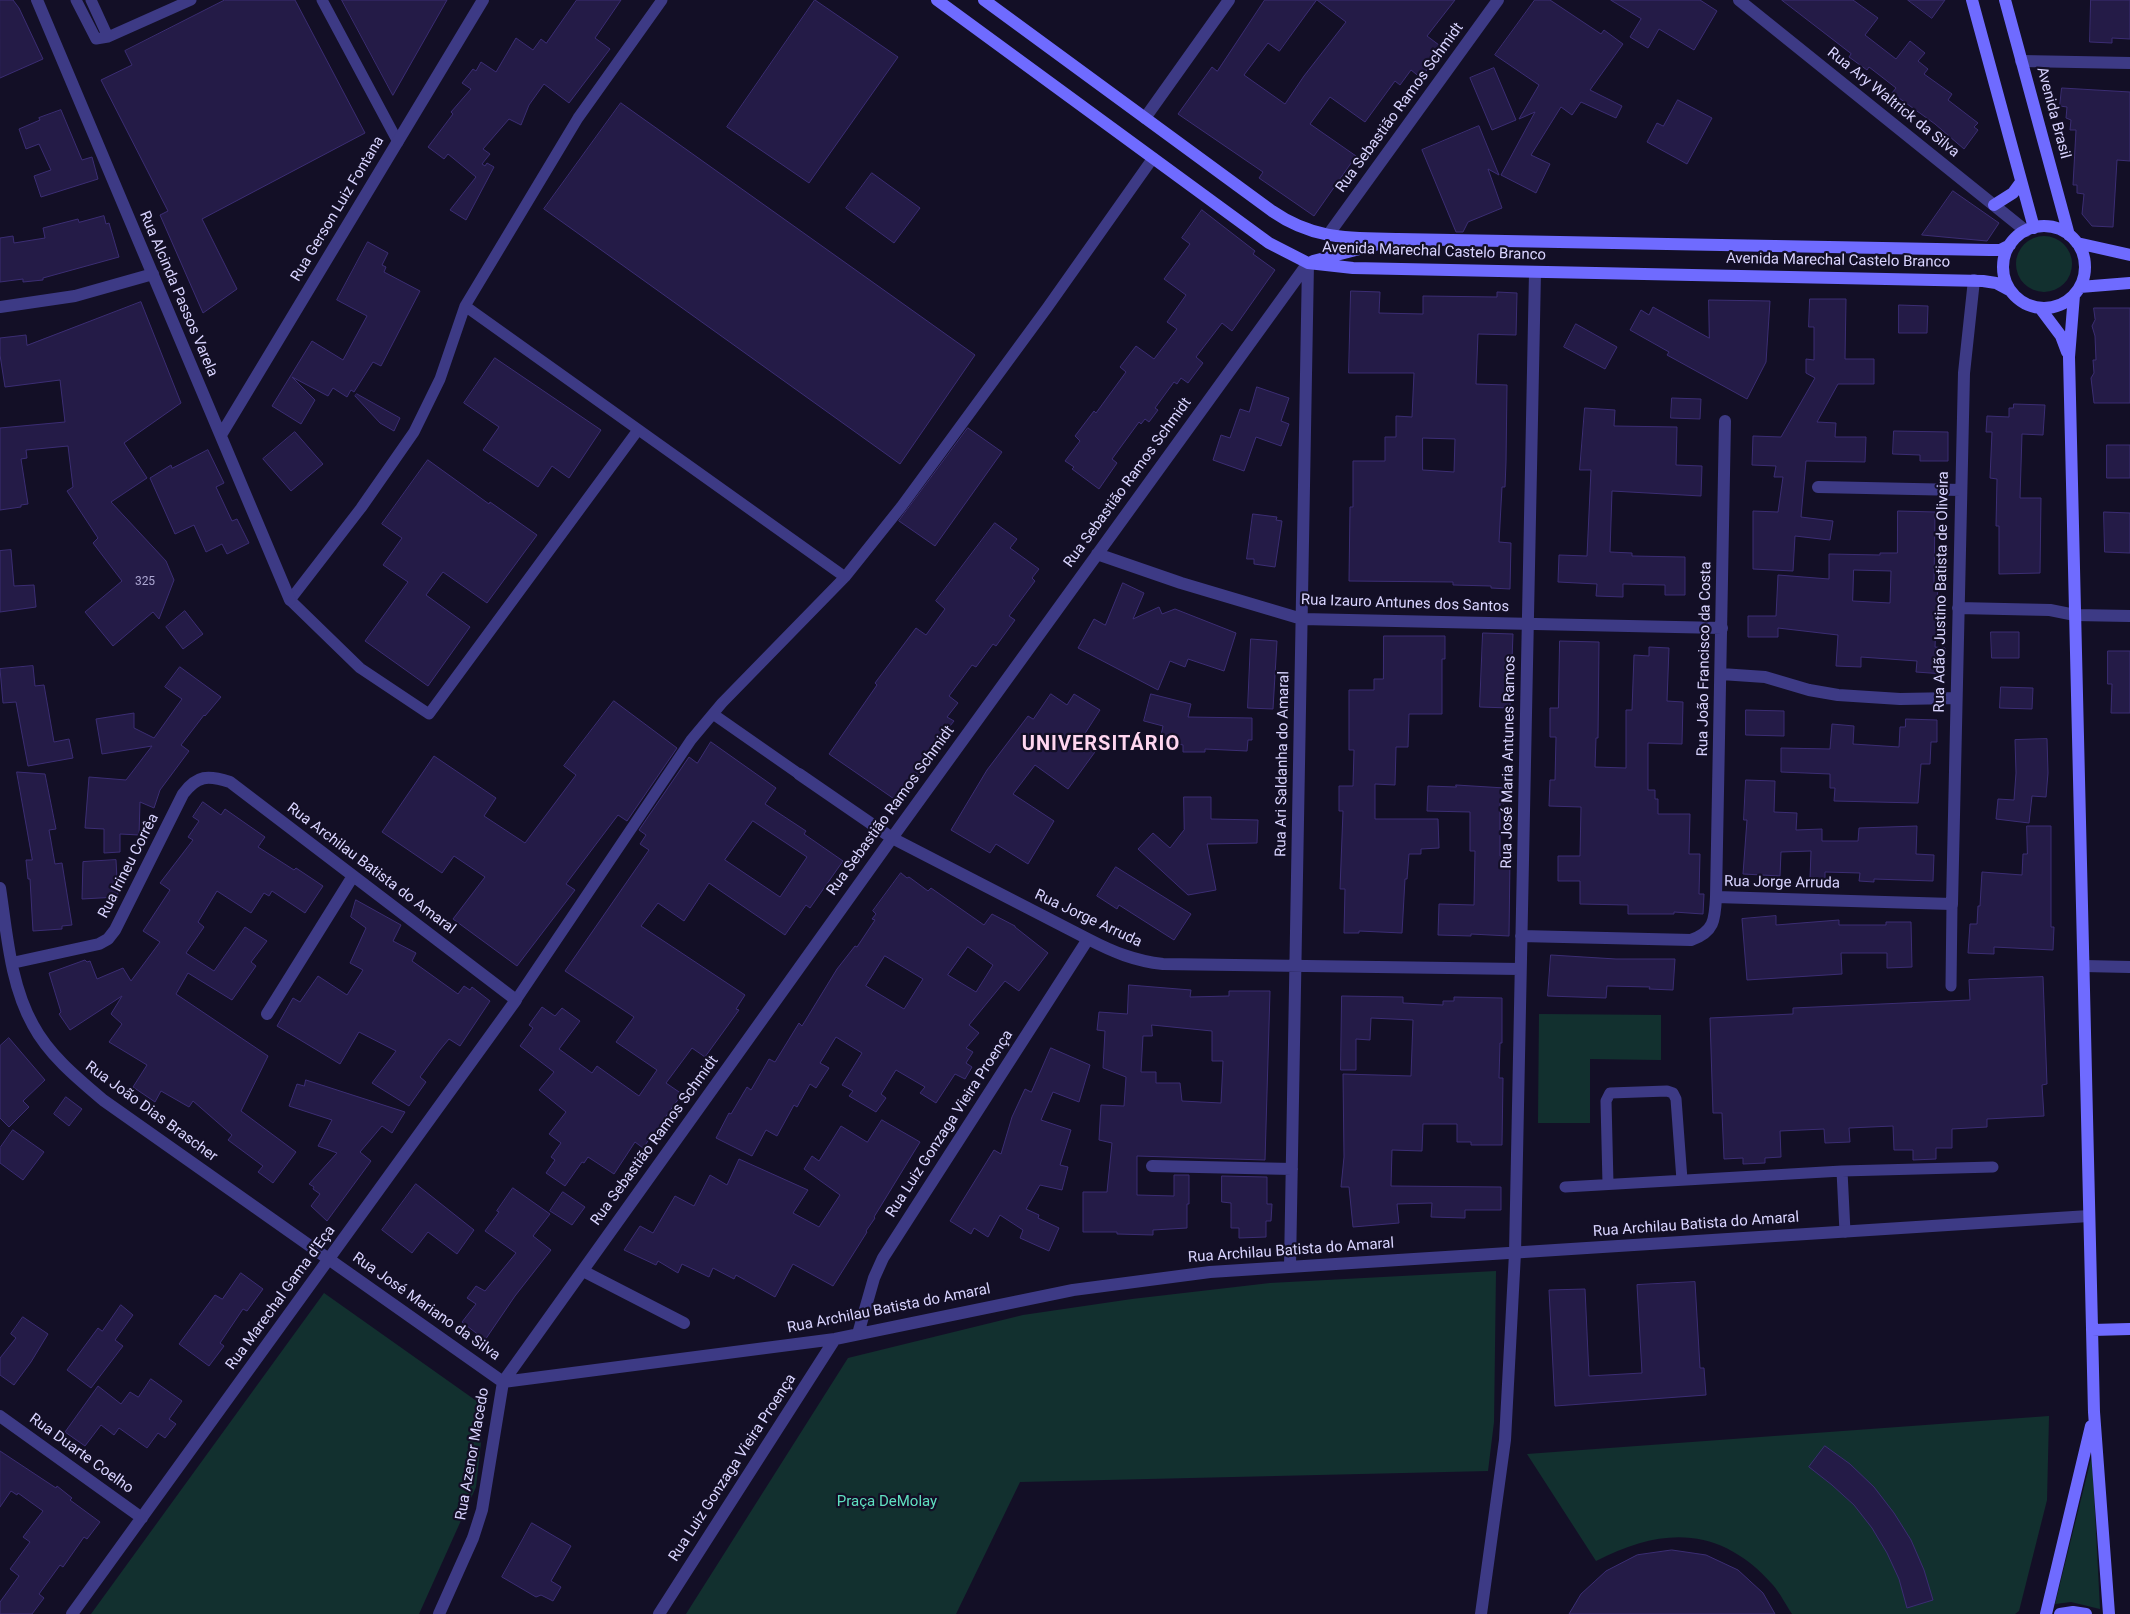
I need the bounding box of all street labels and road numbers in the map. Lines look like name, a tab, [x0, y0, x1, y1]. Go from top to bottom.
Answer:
street label: Rua Sebastião Ramos Schmidt	[1332, 20, 1468, 196]
street label: Rua Ary Waltrick da Silva	[1823, 44, 1963, 162]
street label: Avenida Brasil	[2032, 65, 2074, 161]
street label: Rua Gerson Luiz Fontana	[287, 133, 389, 285]
street label: Rua Alcinda Passos Varela	[135, 209, 221, 379]
street label: Avenida Marechal Castelo Branco	[1322, 239, 1546, 265]
street label: Avenida Marechal Castelo Branco	[1726, 250, 1950, 272]
street label: Rua Sebastião Ramos Schmidt	[1060, 395, 1196, 571]
street label: Rua Adão Justino Batista de Oliveira	[1931, 471, 1953, 713]
street label: Rua João Francisco da Costa	[1694, 561, 1716, 757]
street label: Rua Izauro Antunes dos Santos	[1301, 591, 1509, 617]
street label: Rua José Maria Antunes Ramos	[1498, 655, 1520, 869]
street label: Rua Ari Saldanha do Amaral	[1272, 671, 1294, 857]
street label: Rua Sebastião Ramos Schmidt	[823, 723, 959, 899]
street label: Rua Archilau Batista do Amaral	[283, 800, 459, 938]
street label: Rua Irineu Corrêa	[95, 811, 163, 921]
street label: Rua Jorge Arruda	[1724, 873, 1840, 893]
street label: Rua Jorge Arruda	[1032, 886, 1144, 952]
street label: Rua Luiz Gonzaga Vieira Proença	[883, 1027, 1017, 1221]
street label: Rua Sebastião Ramos Schmidt	[587, 1053, 723, 1229]
street label: Rua João Dias Brascher	[81, 1058, 221, 1166]
street label: Rua Archilau Batista do Amaral	[1592, 1209, 1800, 1241]
street label: Rua Marechal Gama d'Eça	[223, 1222, 339, 1374]
street label: Rua Archilau Batista do Amaral	[1187, 1235, 1395, 1267]
street label: Rua José Mariano da Silva	[349, 1249, 503, 1365]
street label: Rua Archilau Batista do Amaral	[786, 1280, 992, 1338]
street label: Rua Luiz Gonzaga Vieira Proença	[666, 1371, 800, 1565]
street label: Rua Azenor Macedo	[452, 1386, 494, 1522]
street label: Rua Duarte Coelho	[25, 1410, 137, 1498]

